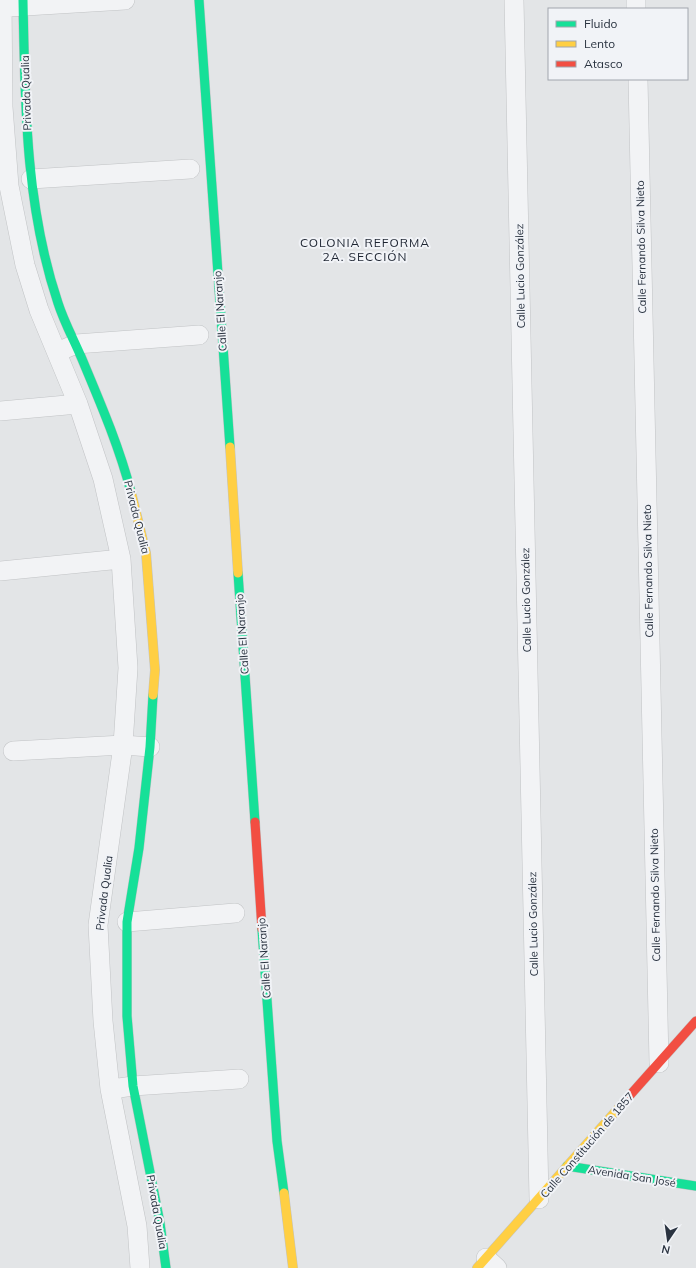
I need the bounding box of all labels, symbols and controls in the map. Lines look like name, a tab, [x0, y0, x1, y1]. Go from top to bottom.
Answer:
legend	[548, 8, 688, 80]
text: Fluido	[584, 16, 618, 31]
text: Lento	[584, 36, 615, 51]
street label: Privada Qualia	[18, 55, 34, 131]
text: Atasco	[584, 56, 623, 71]
street label: Calle Fernando Silva Nieto	[633, 180, 649, 314]
street label: Calle Lucio González	[512, 223, 528, 329]
district label: COLONIA REFORMA 2A. SECCIÓN	[300, 235, 430, 264]
street label: Calle El Naranjo	[210, 270, 230, 352]
street label: Privada Qualia	[121, 479, 153, 555]
street label: Calle Fernando Silva Nieto	[640, 504, 656, 638]
street label: Calle Lucio González	[518, 547, 534, 653]
street label: Calle El Naranjo	[232, 593, 252, 675]
street label: Calle Fernando Silva Nieto	[647, 828, 663, 962]
street label: Privada Qualia	[92, 855, 116, 931]
street label: Calle Lucio González	[525, 871, 541, 977]
street label: Calle El Naranjo	[254, 917, 274, 999]
street label: Calle Constitución de 1857	[537, 1089, 637, 1201]
street label: Avenida San José	[587, 1162, 677, 1190]
street label: Privada Qualia	[144, 1174, 170, 1250]
north arrow	[648, 1220, 688, 1260]
text: N	[660, 1242, 671, 1257]

